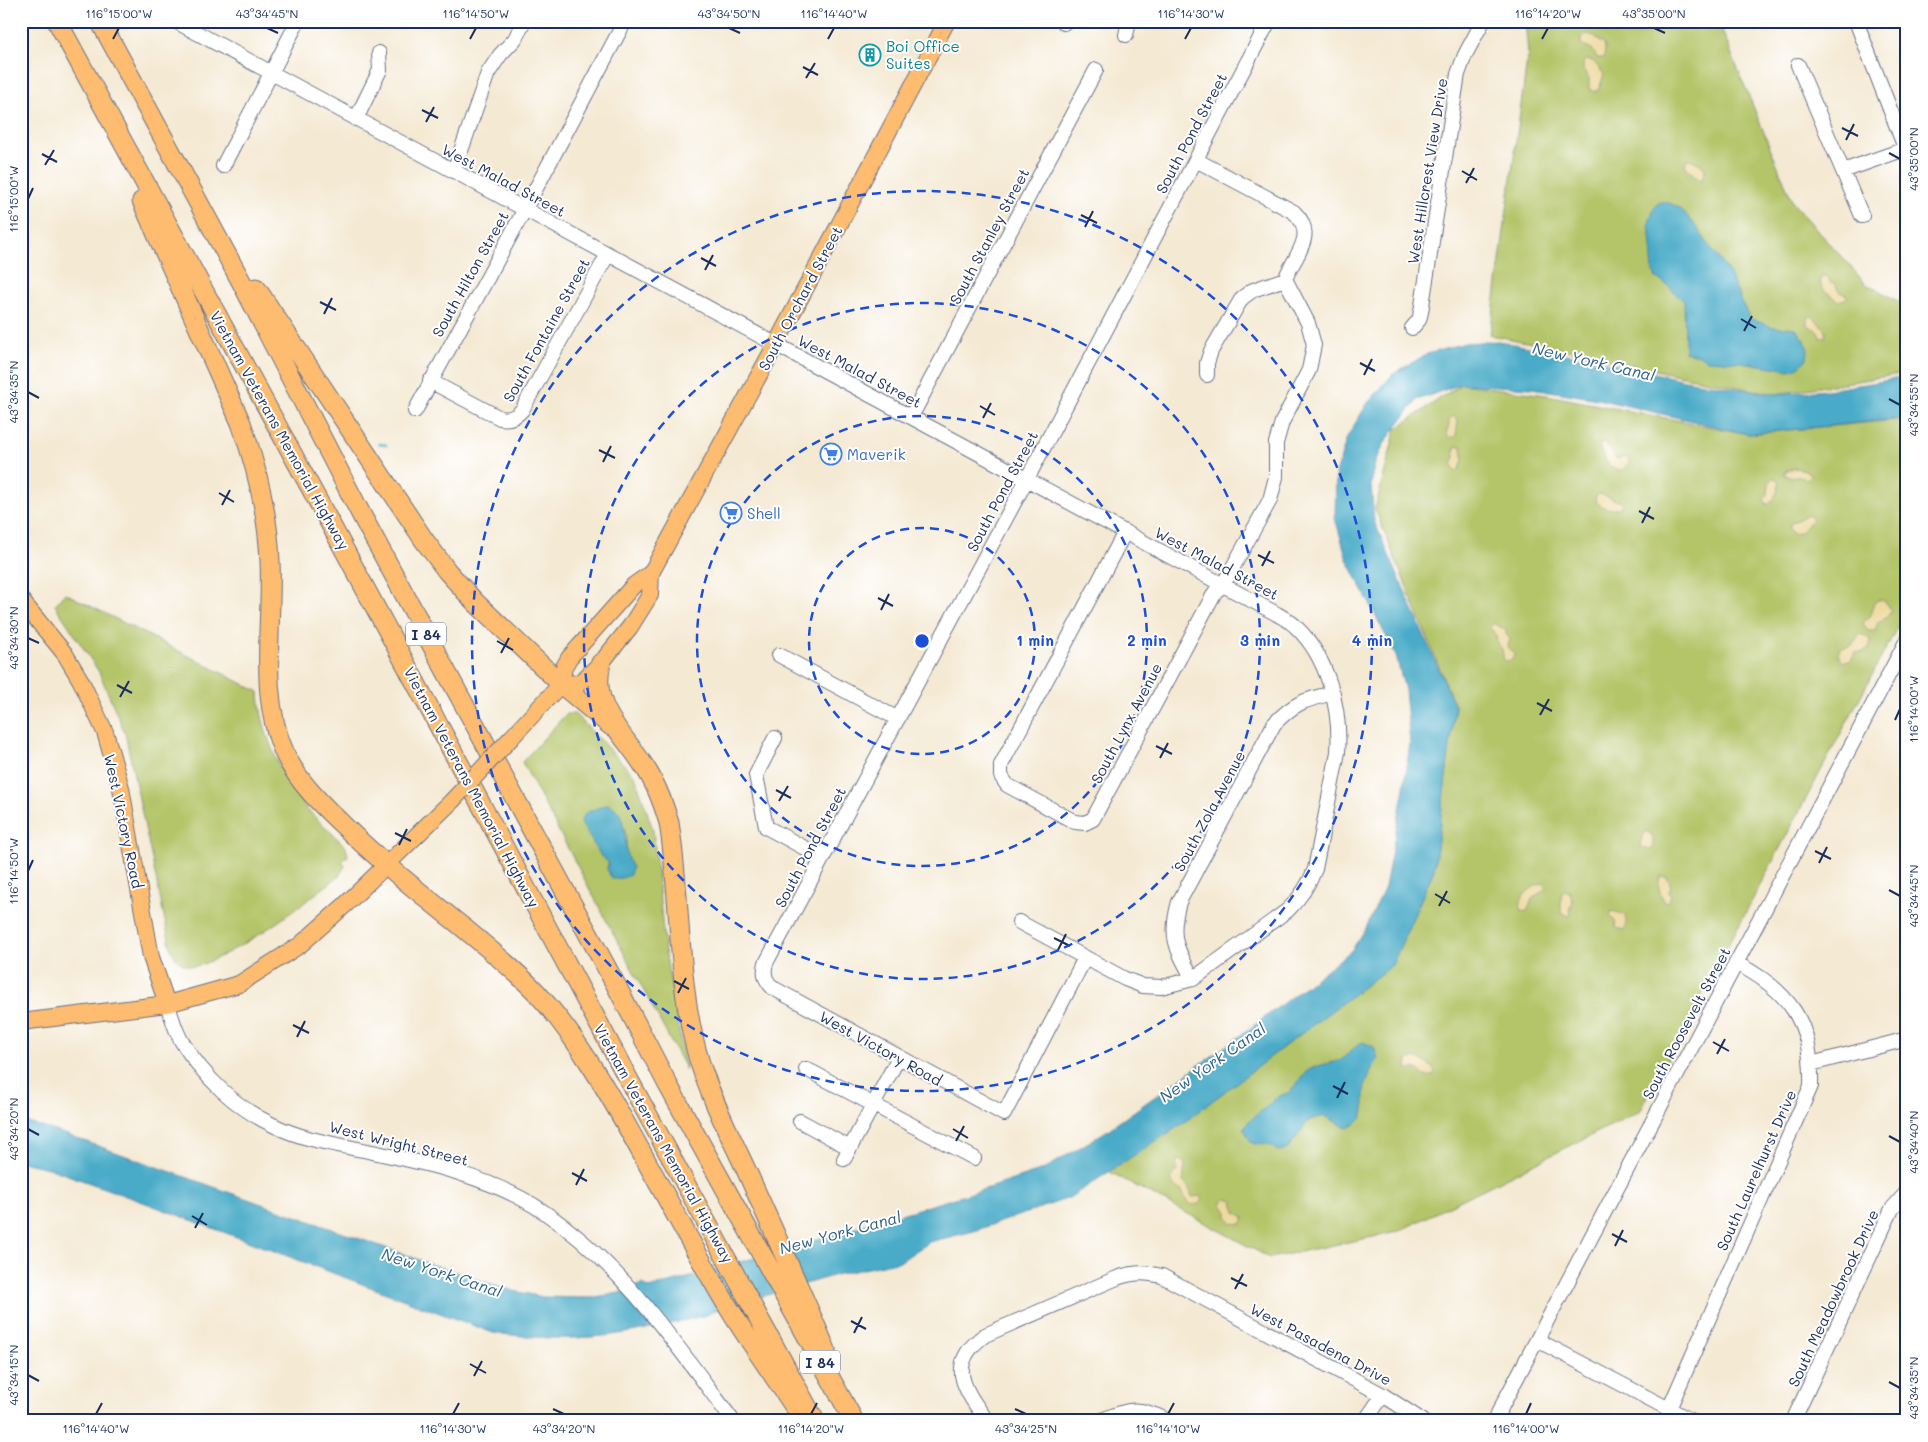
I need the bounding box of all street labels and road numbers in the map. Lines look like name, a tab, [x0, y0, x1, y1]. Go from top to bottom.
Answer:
street label: South Pond Street	[1151, 69, 1231, 197]
street label: West Hillcrest View Drive	[1402, 77, 1452, 265]
street label: West Malad Street	[439, 139, 569, 221]
street label: South Stanley Street	[945, 164, 1033, 308]
street label: South Hilton Street	[427, 208, 513, 340]
street label: South Orchard Street	[753, 222, 847, 374]
street label: South Fontaine Street	[498, 254, 594, 406]
street label: Vietnam Veterans Memorial Highway	[206, 307, 354, 553]
street label: West Malad Street	[795, 330, 925, 412]
street label: South Pond Street	[962, 427, 1042, 555]
street label: West Malad Street	[1152, 522, 1282, 604]
road number: I 84	[406, 622, 446, 646]
street label: South Lynx Avenue	[1086, 659, 1166, 787]
street label: Vietnam Veterans Memorial Highway	[400, 663, 544, 911]
street label: South Zola Avenue	[1169, 747, 1249, 875]
street label: West Victory Road	[100, 752, 148, 890]
street label: South Pond Street	[770, 783, 850, 911]
street label: South Roosevelt Street	[1637, 943, 1735, 1103]
street label: West Victory Road	[816, 1006, 946, 1090]
street label: Vietnam Veterans Memorial Highway	[590, 1020, 738, 1266]
street label: South Laurelhurst Drive	[1711, 1086, 1801, 1254]
street label: West Wright Street	[327, 1116, 471, 1170]
street label: South Meadowbrook Drive	[1783, 1206, 1883, 1390]
street label: West Pasadena Drive	[1247, 1298, 1395, 1390]
road number: I 84	[800, 1350, 840, 1374]

